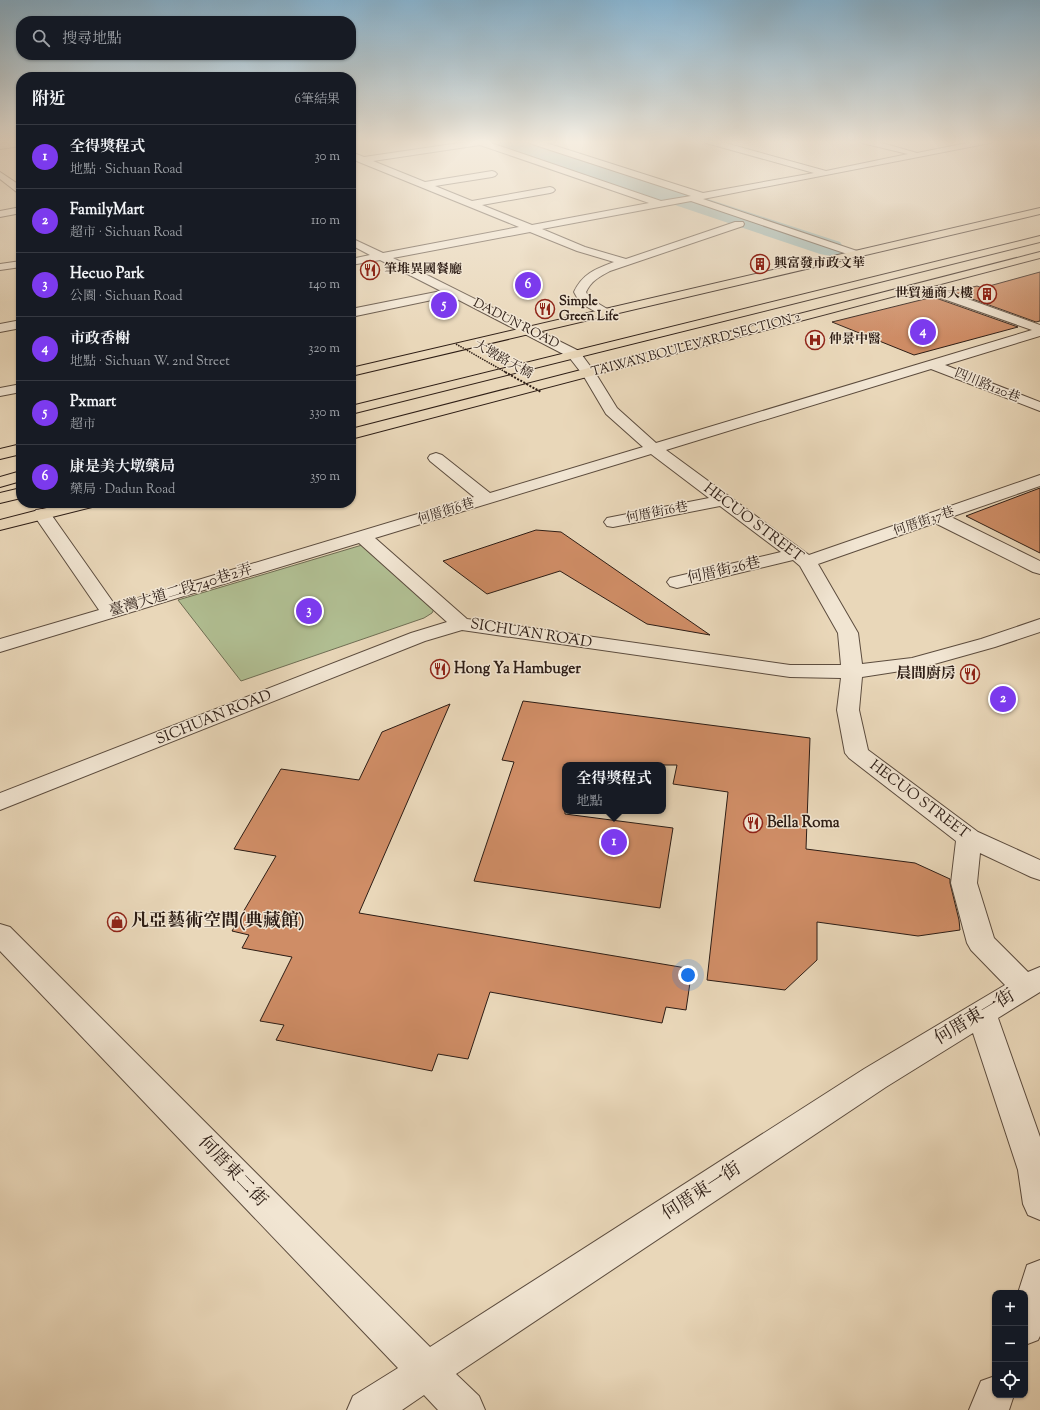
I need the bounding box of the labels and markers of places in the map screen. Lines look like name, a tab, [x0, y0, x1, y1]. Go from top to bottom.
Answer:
building icon: 興富發市政文華	[749, 253, 771, 275]
place label: 興富發市政文華	[774, 255, 865, 273]
restaurant icon: 筆堆異國餐廳	[359, 259, 381, 281]
place label: 筆堆異國餐廳	[384, 261, 462, 279]
pin: 6	[515, 270, 541, 300]
building icon: 世貿通商大樓	[976, 283, 998, 305]
place label: 世貿通商大樓	[895, 285, 973, 303]
pin: 5	[431, 290, 457, 320]
place label: Simple Green Life	[559, 293, 619, 326]
restaurant icon: Simple Green Life	[534, 298, 556, 320]
pin: 4	[910, 317, 936, 347]
hospital icon: 仲景中醫	[804, 329, 826, 351]
place label: 仲景中醫	[829, 331, 881, 349]
pin: 3	[296, 596, 322, 626]
restaurant icon: Hong Ya Hambuger	[429, 658, 451, 680]
place label: Hong Ya Hambuger	[454, 659, 581, 680]
restaurant icon: 晨間廚房	[959, 663, 981, 685]
place label: 晨間廚房	[896, 664, 956, 685]
pin: 2	[990, 684, 1016, 714]
restaurant icon: Bella Roma	[742, 812, 764, 834]
place label: Bella Roma	[767, 813, 840, 834]
pin: 1	[601, 827, 627, 857]
place label: 凡亞藝術空間(典藏館)	[131, 909, 305, 935]
shop icon: 凡亞藝術空間(典藏館)	[106, 911, 128, 933]

